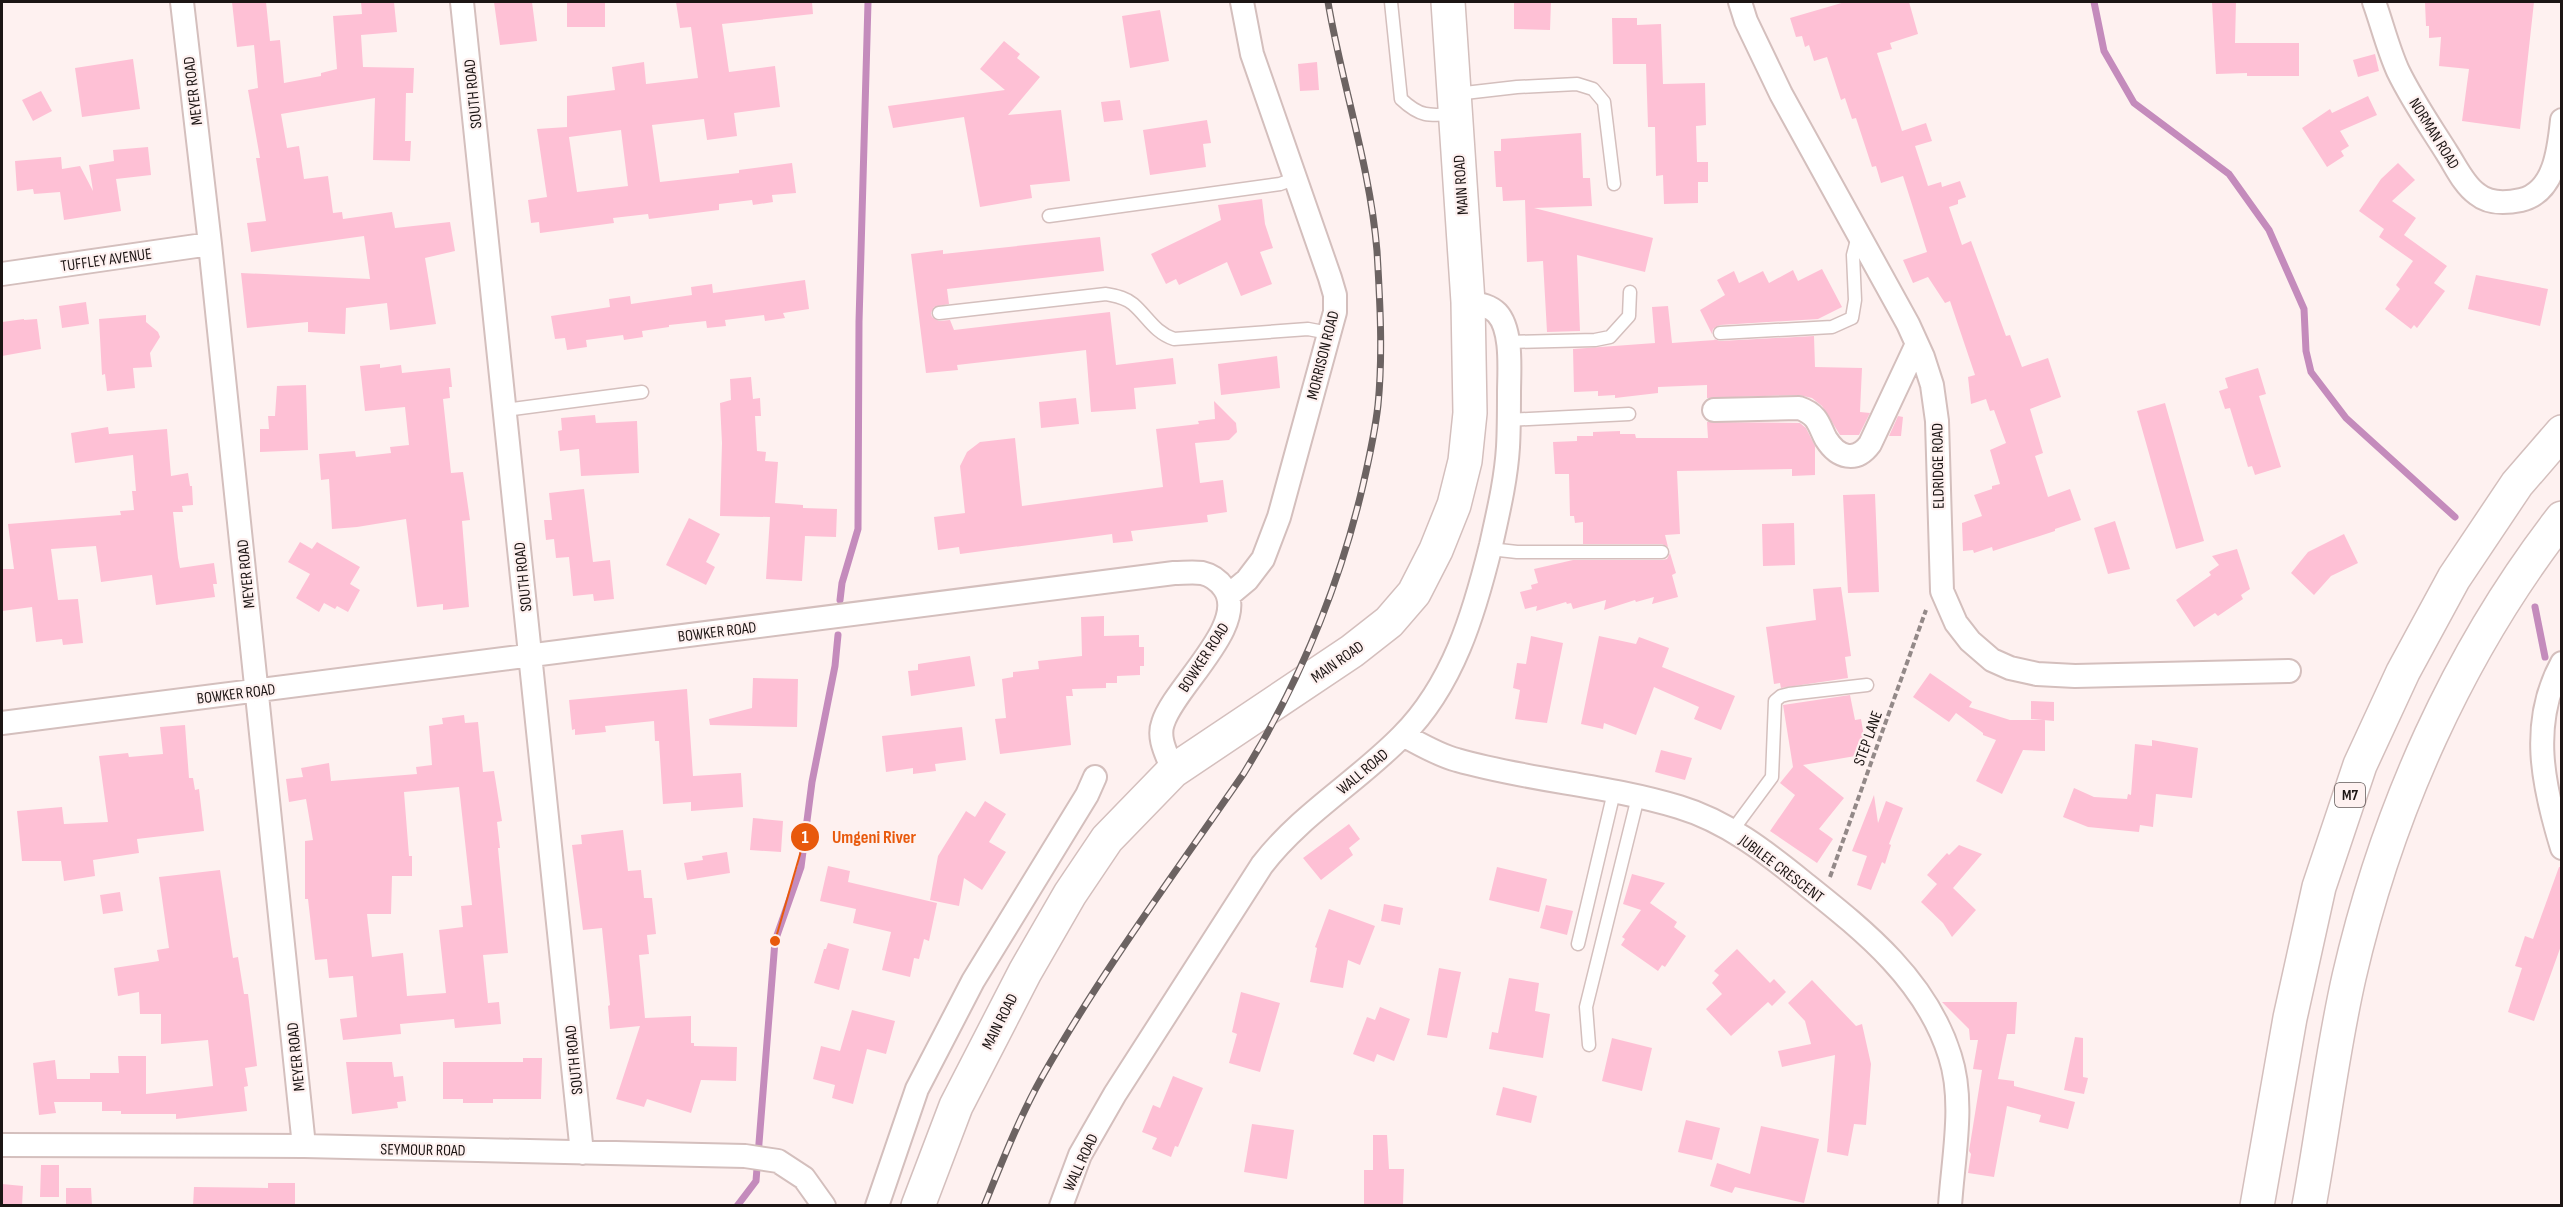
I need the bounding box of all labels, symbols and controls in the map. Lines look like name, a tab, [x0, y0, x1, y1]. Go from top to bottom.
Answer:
street label: MEYER ROAD	[180, 55, 207, 126]
street label: SOUTH ROAD	[460, 58, 487, 129]
street label: NORMAN ROAD	[2404, 95, 2463, 173]
street label: MAIN ROAD	[1450, 154, 1473, 216]
street label: TUFFLEY AVENUE	[60, 245, 153, 276]
street label: MORRISON ROAD	[1303, 309, 1344, 402]
street label: ELDRIDGE ROAD	[1928, 423, 1949, 509]
street label: MEYER ROAD	[233, 538, 260, 609]
street label: SOUTH ROAD	[510, 541, 537, 612]
street label: BOWKER ROAD	[677, 618, 758, 647]
street label: BOWKER ROAD	[1175, 619, 1234, 696]
street label: MAIN ROAD	[1308, 637, 1368, 687]
street label: BOWKER ROAD	[196, 680, 277, 709]
street label: STEP LANE	[1850, 709, 1887, 768]
street label: WALL ROAD	[1333, 745, 1393, 799]
road number: M7	[2335, 783, 2365, 807]
callout: Umgeni River	[790, 819, 928, 855]
text: 1	[801, 827, 809, 848]
text: Umgeni River	[832, 827, 916, 848]
street label: JUBILEE CRESCENT	[1734, 831, 1827, 907]
street label: MAIN ROAD	[978, 990, 1022, 1053]
street label: MEYER ROAD	[283, 1021, 310, 1092]
street label: SOUTH ROAD	[561, 1024, 588, 1095]
street label: WALL ROAD	[1060, 1131, 1103, 1194]
street label: SEYMOUR ROAD	[380, 1140, 466, 1161]

